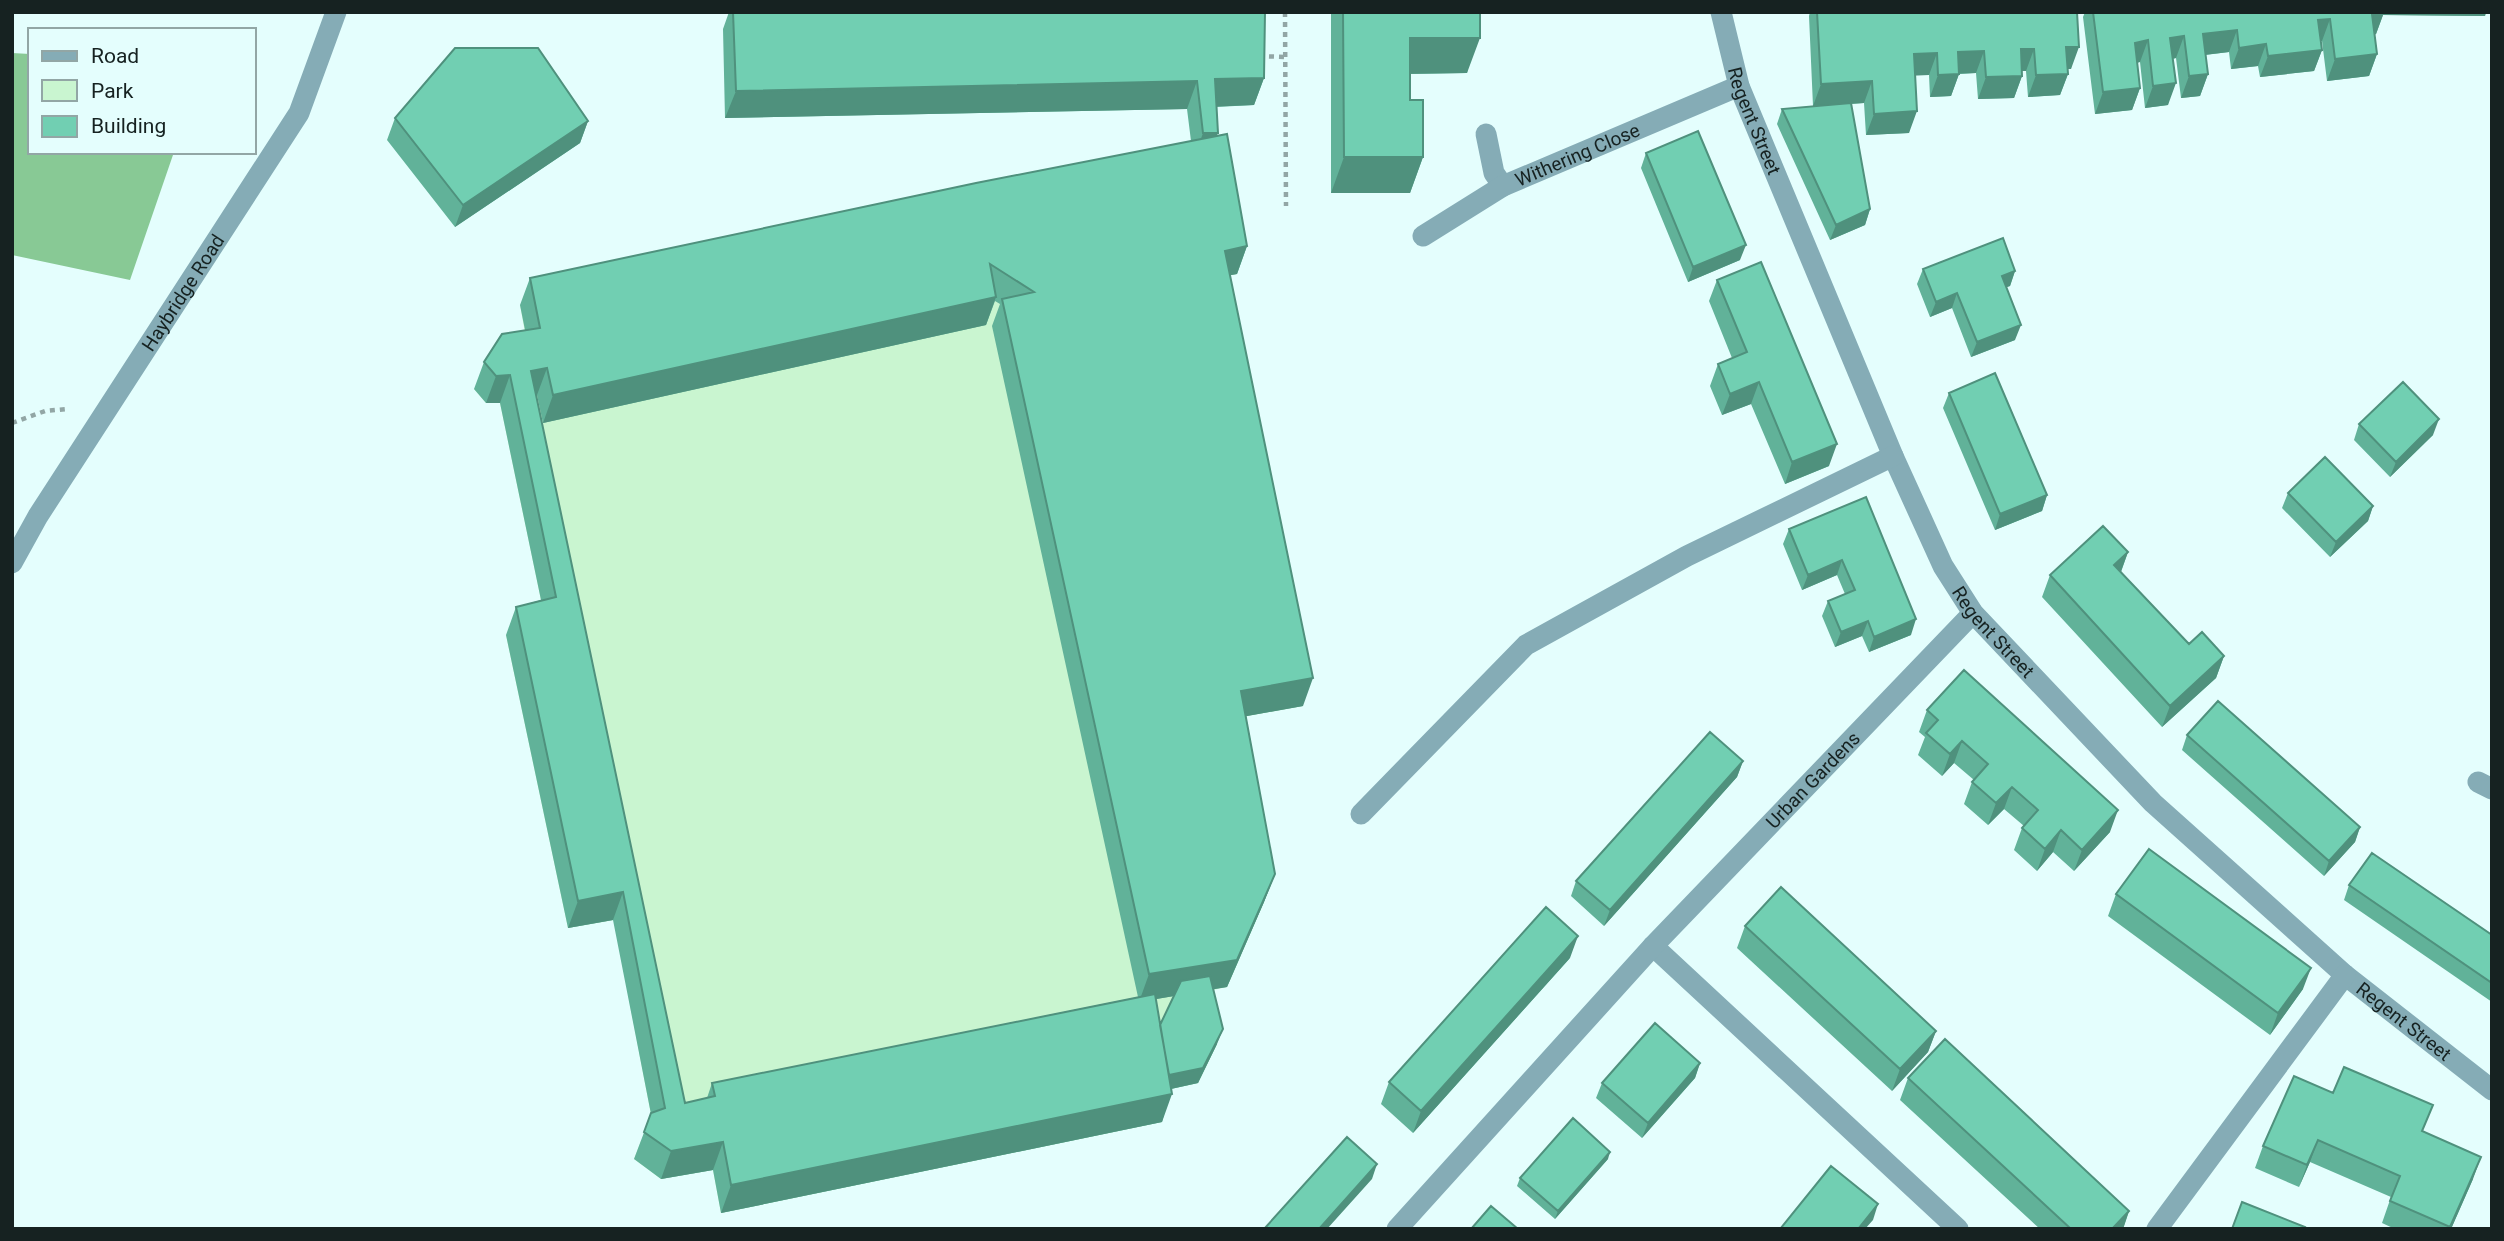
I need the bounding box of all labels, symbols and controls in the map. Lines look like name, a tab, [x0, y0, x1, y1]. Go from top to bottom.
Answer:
legend	[28, 28, 256, 154]
text: Road	[91, 44, 139, 68]
street label: Regent Street	[1723, 65, 1786, 178]
text: Park	[91, 79, 134, 103]
text: Building	[91, 114, 166, 138]
street label: Withering Close	[1512, 118, 1643, 191]
street label: Haybridge Road	[137, 230, 229, 355]
street label: Regent Street	[1947, 582, 2039, 682]
street label: Urban Gardens	[1761, 727, 1864, 833]
street label: Regent Street	[2352, 977, 2456, 1065]

